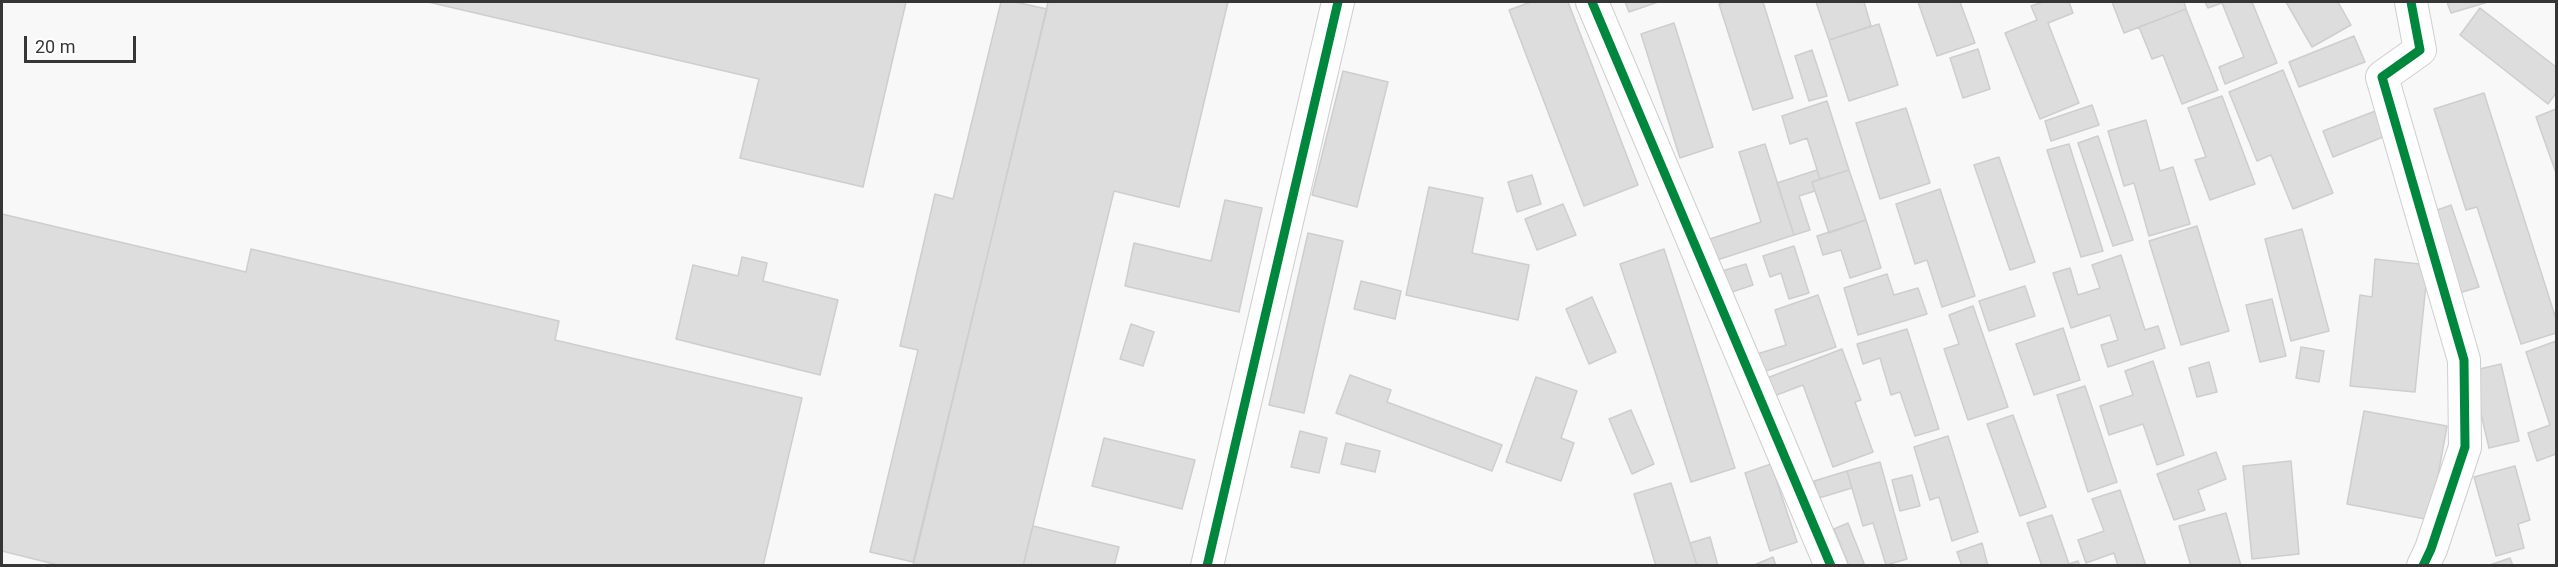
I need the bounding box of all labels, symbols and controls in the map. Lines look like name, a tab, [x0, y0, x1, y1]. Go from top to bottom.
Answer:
scale bar	[27, 24, 140, 62]
text: 20 m	[35, 36, 75, 57]

